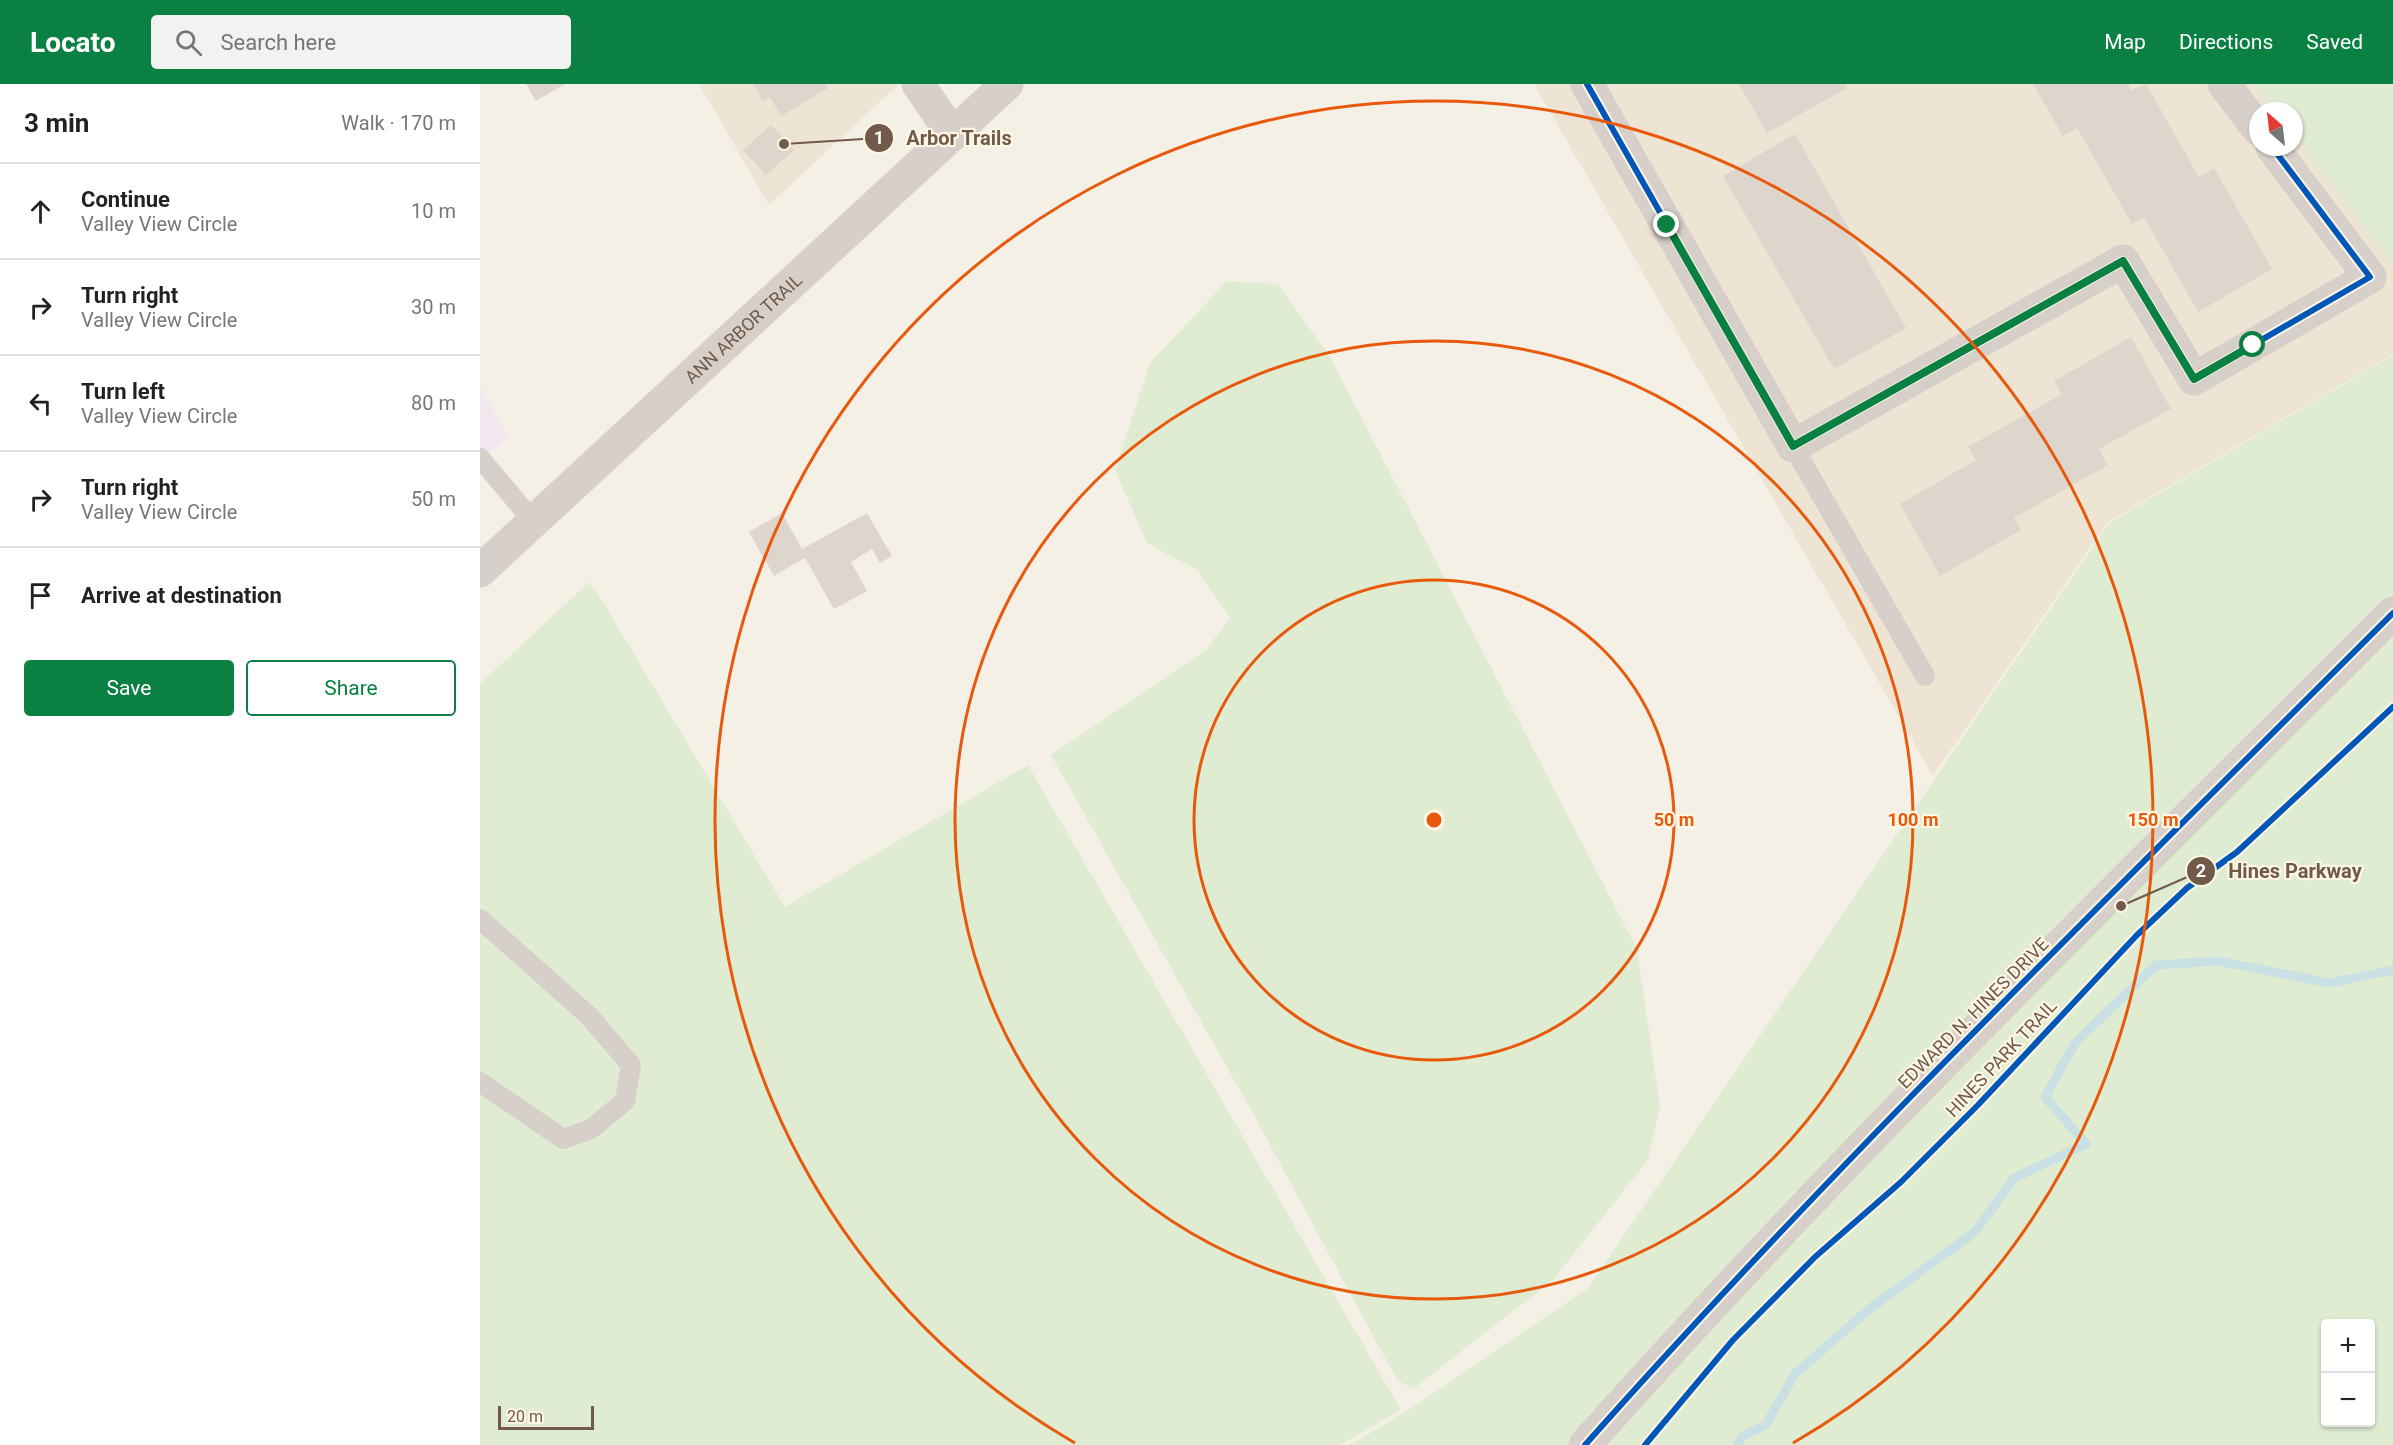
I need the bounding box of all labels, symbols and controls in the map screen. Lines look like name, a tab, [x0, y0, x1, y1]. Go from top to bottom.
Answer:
search box	[151, 15, 571, 69]
text: Locato	[30, 26, 115, 59]
icon: search	[172, 26, 205, 59]
text: Search here	[220, 30, 336, 55]
text: Map	[2104, 30, 2146, 54]
text: Directions	[2179, 30, 2273, 54]
text: Saved	[2306, 30, 2363, 54]
north arrow	[2249, 102, 2303, 156]
text: 3 min	[24, 108, 89, 138]
text: Walk · 170 m	[341, 111, 456, 135]
callout: Arbor Trails	[864, 119, 1024, 157]
text: Arbor Trails	[906, 126, 1012, 150]
text: 1	[874, 127, 884, 148]
text: Continue	[81, 187, 170, 212]
icon: ahead	[24, 195, 57, 228]
text: 10 m	[411, 199, 456, 223]
route end	[1653, 211, 1679, 237]
text: Valley View Circle	[81, 212, 237, 236]
street label: ANN ARBOR TRAIL	[680, 269, 806, 387]
text: Turn right	[81, 283, 178, 308]
icon: right	[24, 291, 57, 324]
text: 30 m	[411, 295, 456, 319]
text: Valley View Circle	[81, 308, 237, 332]
route start	[2239, 331, 2265, 357]
text: Turn left	[81, 379, 165, 404]
icon: left	[24, 387, 57, 420]
text: 80 m	[411, 391, 456, 415]
text: Valley View Circle	[81, 404, 237, 428]
text: Turn right	[81, 475, 178, 500]
icon: right	[24, 483, 57, 516]
text: 50 m	[411, 487, 456, 511]
text: Valley View Circle	[81, 500, 237, 524]
icon: arrive	[24, 579, 57, 612]
text: Arrive at destination	[81, 583, 282, 608]
button: Save	[24, 660, 234, 716]
button: Share	[246, 660, 456, 716]
text: 50 m	[1654, 809, 1694, 830]
text: 100 m	[1887, 809, 1939, 830]
text: 150 m	[2127, 809, 2179, 830]
centre of rings	[1424, 810, 1444, 830]
callout: Hines Parkway	[2186, 852, 2373, 890]
text: Hines Parkway	[2228, 859, 2363, 883]
text: 2	[2196, 860, 2206, 881]
street label: EDWARD N. HINES DRIVE	[1893, 933, 2053, 1093]
street label: HINES PARK TRAIL	[1941, 995, 2061, 1121]
map controls	[2321, 1319, 2375, 1427]
button: +	[2321, 1319, 2375, 1373]
button: −	[2321, 1373, 2375, 1427]
scale bar	[498, 1403, 594, 1430]
text: 20 m	[507, 1407, 543, 1426]

